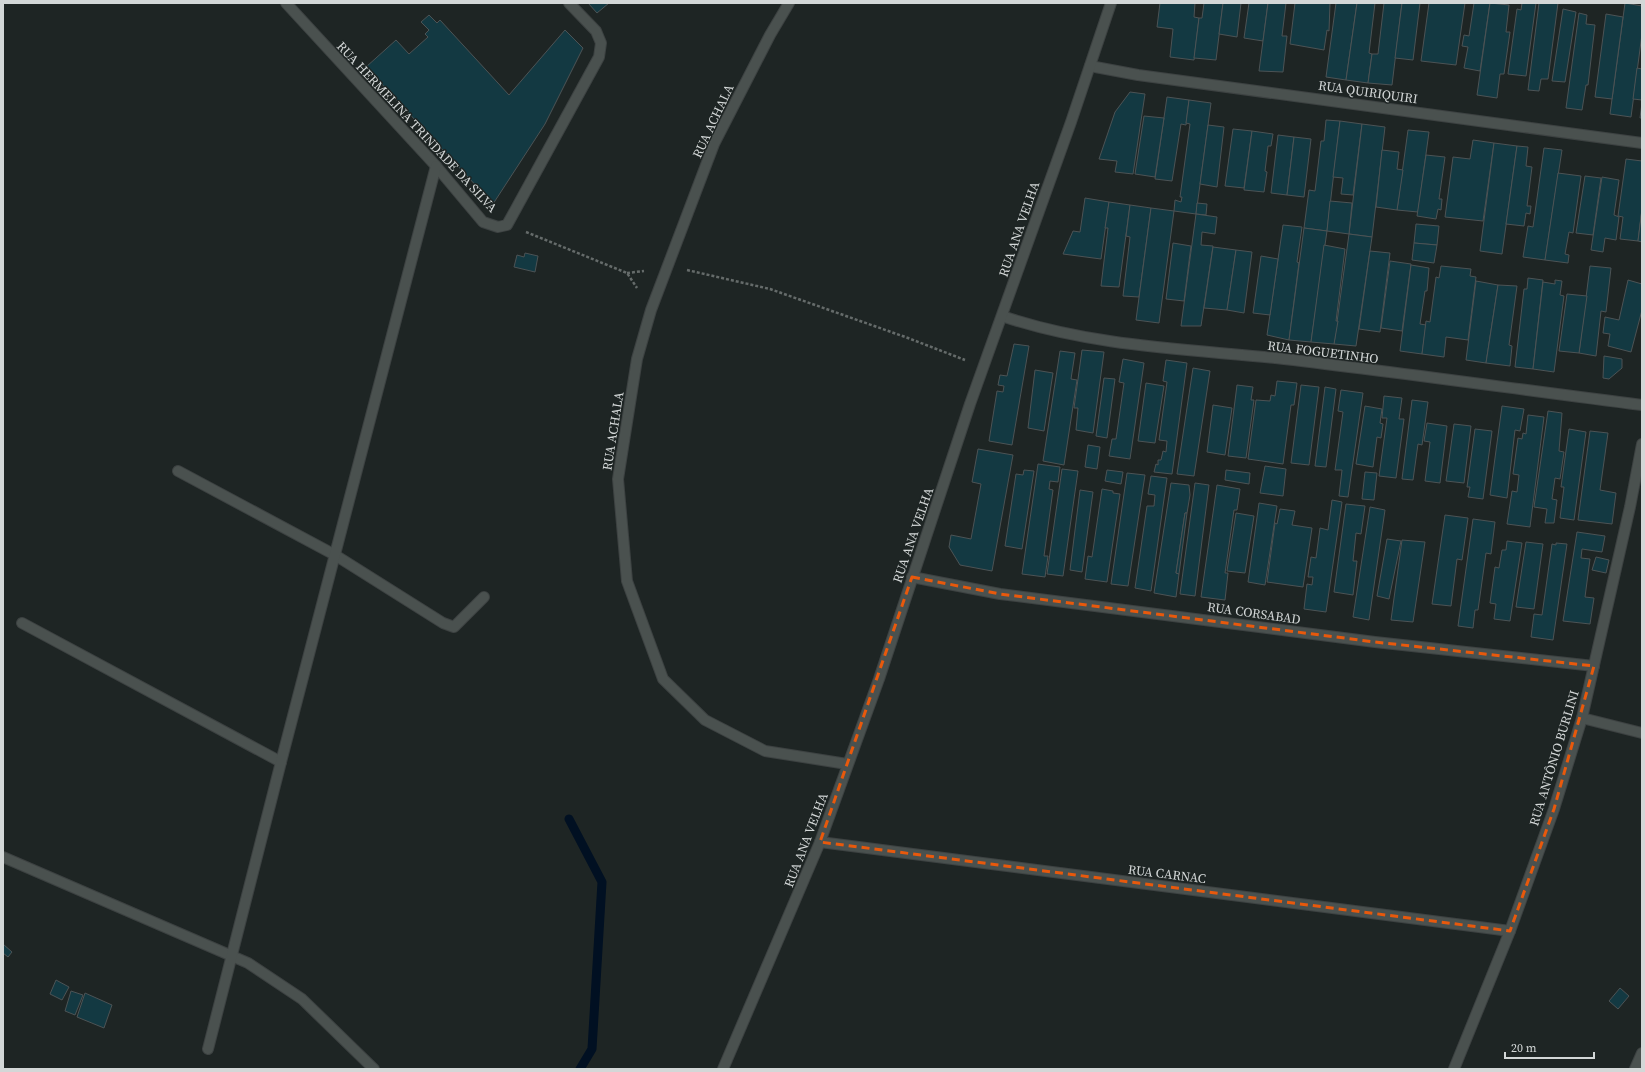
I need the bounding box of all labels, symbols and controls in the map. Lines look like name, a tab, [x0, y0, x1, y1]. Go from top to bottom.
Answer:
street label: RUA HERMELINA TRINDADE DA SILVA	[333, 38, 501, 216]
street label: RUA QUIRIQUIRI	[1317, 77, 1419, 107]
street label: RUA ACHALA	[688, 81, 738, 161]
street label: RUA ANA VELHA	[995, 179, 1043, 279]
street label: RUA FOGUETINHO	[1266, 337, 1380, 367]
street label: RUA ACHALA	[598, 390, 628, 472]
street label: RUA ANA VELHA	[889, 485, 937, 585]
street label: RUA CORSABAD	[1206, 598, 1302, 628]
street label: RUA ANTÔNIO BURLINI	[1525, 688, 1583, 828]
street label: RUA ANA VELHA	[780, 790, 832, 890]
street label: RUA CARNAC	[1127, 861, 1207, 887]
scale bar	[1505, 1034, 1594, 1060]
text: 20 m	[1511, 1040, 1537, 1056]

